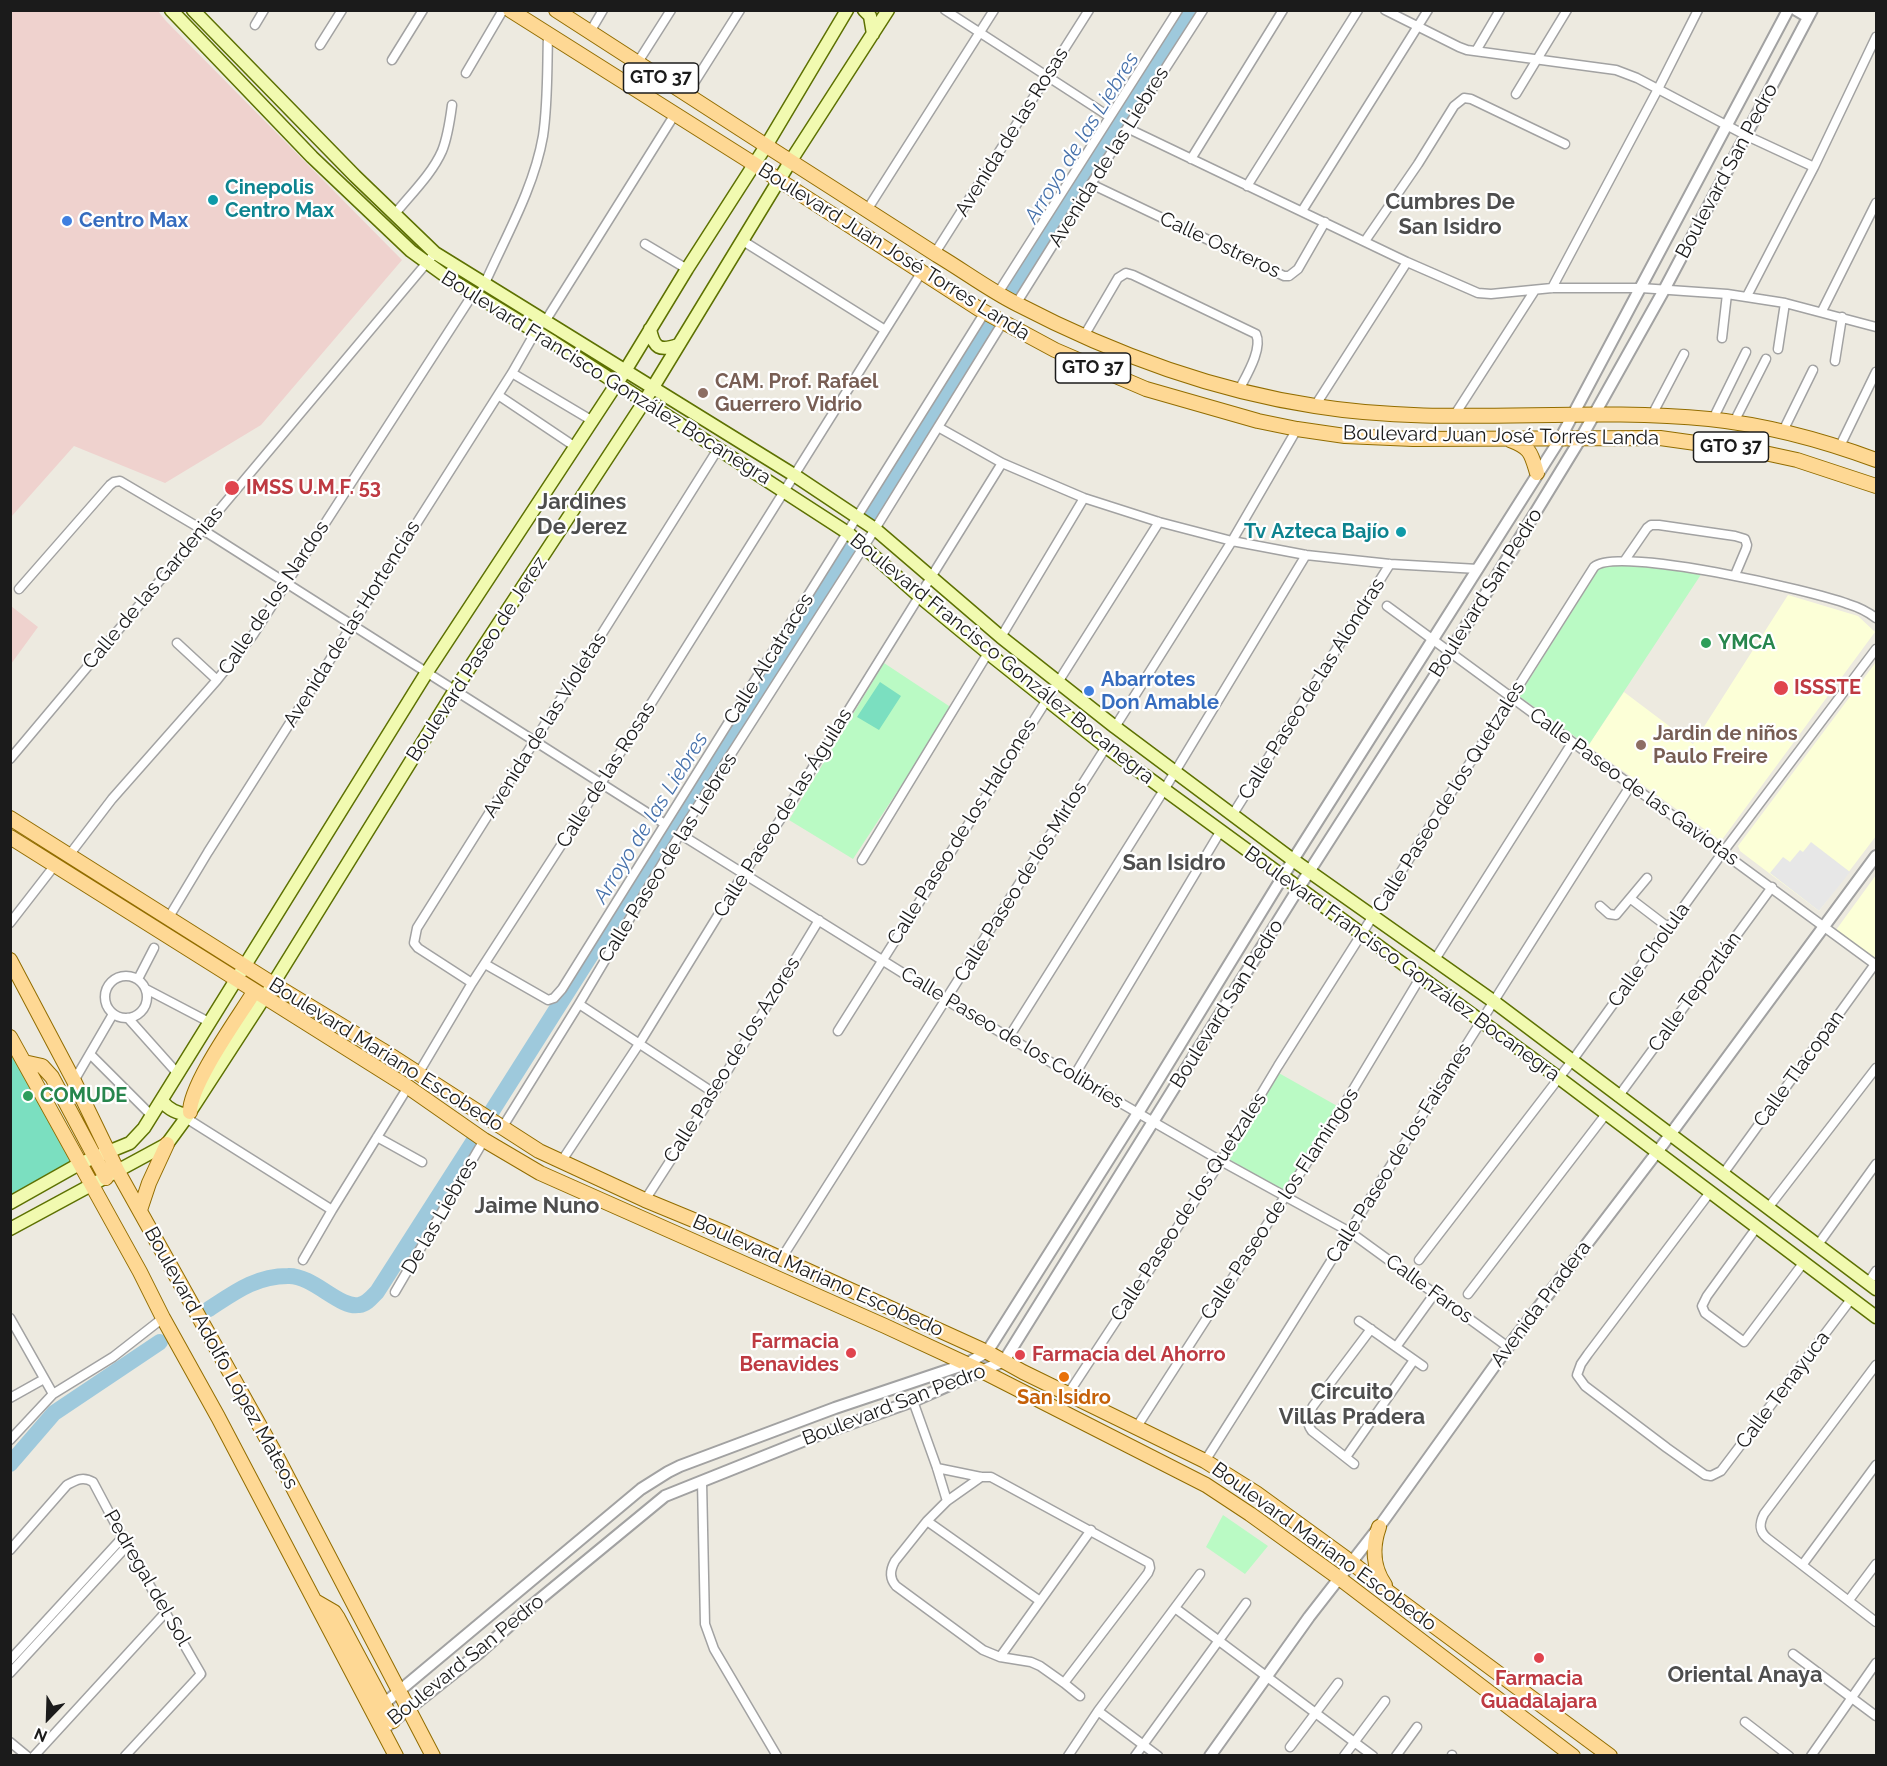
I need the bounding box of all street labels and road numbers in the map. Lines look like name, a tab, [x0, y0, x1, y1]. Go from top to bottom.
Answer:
street label: Avenida de las Rosas	[950, 43, 1074, 221]
street label: Avenida de las Liebres	[1044, 62, 1174, 252]
road number: GTO 37	[624, 63, 698, 93]
street label: Boulevard San Pedro	[1671, 80, 1783, 262]
street label: Boulevard Juan José Torres Landa	[754, 158, 1034, 346]
street label: Calle Ostreros	[1156, 207, 1284, 283]
street label: Boulevard Francisco González Bocanegra	[437, 266, 775, 490]
road number: GTO 37	[1056, 353, 1130, 383]
street label: Boulevard Juan José Torres Landa	[1343, 421, 1659, 451]
road number: GTO 37	[1694, 432, 1768, 462]
street label: Calle de las Gardenias	[78, 502, 228, 674]
street label: Boulevard San Pedro	[1424, 504, 1548, 682]
street label: Calle de los Nardos	[214, 516, 334, 680]
street label: Avenida de las Hortencias	[278, 516, 426, 732]
street label: Boulevard Francisco González Bocanegra	[845, 529, 1159, 789]
street label: Boulevard Paseo de Jerez	[402, 552, 552, 766]
street label: Calle Paseo de las Alondras	[1234, 574, 1390, 804]
street label: Calle Alcatraces	[719, 589, 819, 729]
street label: Avenida de las Violetas	[478, 628, 612, 822]
street label: Calle Paseo de los Quetzales	[1368, 677, 1530, 917]
street label: Calle de las Rosas	[551, 698, 661, 852]
street label: Calle Paseo de las Gaviotas	[1524, 703, 1744, 871]
street label: Calle Paseo de las Águilas	[709, 704, 857, 922]
street label: Calle Paseo de los Halcones	[882, 714, 1042, 950]
street label: Calle Paseo de las Liebres	[594, 749, 742, 967]
street label: Calle Paseo de los Mirlos	[950, 778, 1092, 986]
street label: Boulevard Francisco González Bocanegra	[1239, 841, 1565, 1087]
street label: Calle Cholula	[1603, 898, 1695, 1012]
street label: Boulevard San Pedro	[1165, 915, 1289, 1093]
street label: Calle Tepoztlán	[1643, 927, 1747, 1057]
street label: Calle Paseo de los Azores	[659, 953, 805, 1167]
street label: Calle Paseo de los Colibríes	[896, 962, 1128, 1114]
street label: Boulevard Mariano Escobedo	[264, 973, 508, 1137]
street label: Calle Tlacopan	[1749, 1006, 1849, 1132]
street label: Calle Paseo de los Faisanes	[1321, 1039, 1477, 1267]
street label: Calle Paseo de los Flamingos	[1196, 1083, 1364, 1325]
street label: Calle Paseo de los Quetzales	[1106, 1088, 1272, 1326]
street label: De las Liebres	[397, 1154, 483, 1278]
street label: Boulevard Mariano Escobedo	[689, 1210, 947, 1342]
street label: Boulevard Adolfo López Mateos	[139, 1223, 303, 1493]
street label: Avenida Pradera	[1486, 1236, 1596, 1372]
street label: Calle Faros	[1381, 1249, 1477, 1329]
street label: Calle Tenayuca	[1731, 1327, 1835, 1453]
street label: Boulevard San Pedro	[799, 1359, 989, 1451]
street label: Boulevard Mariano Escobedo	[1207, 1457, 1441, 1637]
street label: Pedregal del Sol	[98, 1506, 196, 1650]
street label: Boulevard San Pedro	[383, 1590, 549, 1730]

